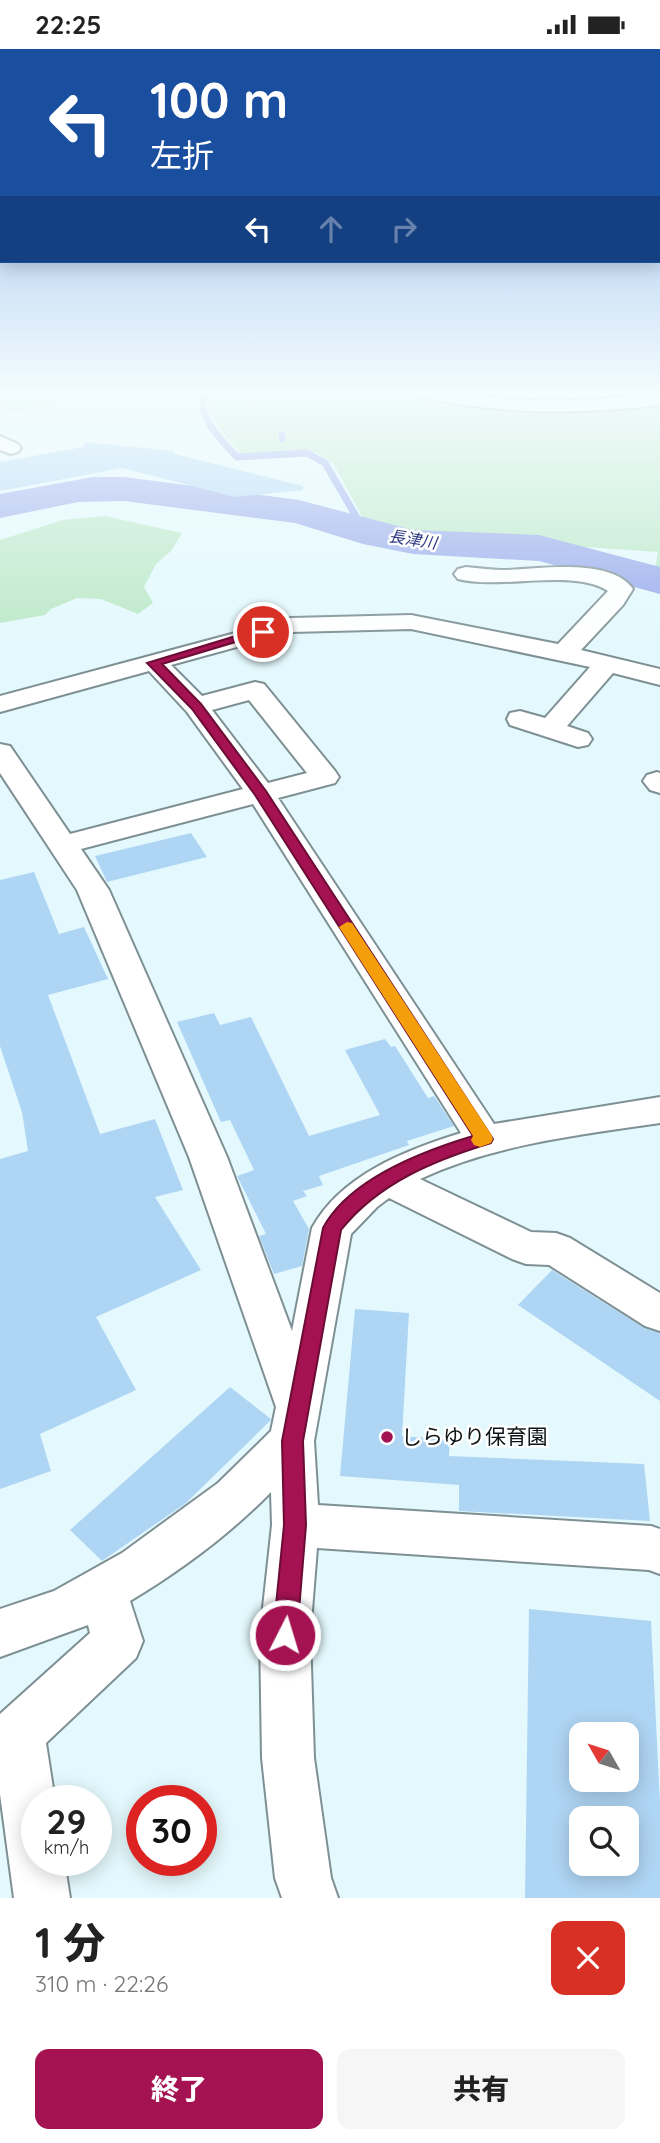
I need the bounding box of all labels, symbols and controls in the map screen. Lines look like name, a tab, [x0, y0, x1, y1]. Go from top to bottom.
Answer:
text: 22:25	[35, 8, 101, 41]
text: 100 m	[150, 69, 288, 130]
icon: left	[35, 77, 126, 168]
text: 左折	[150, 135, 214, 175]
icon: left	[239, 210, 277, 248]
icon: ahead	[312, 210, 350, 248]
icon: right	[385, 210, 423, 248]
water label: 長津川	[388, 525, 440, 553]
pin	[233, 602, 293, 662]
icon: arrive	[244, 613, 282, 651]
place label: しらゆり保育園	[401, 1423, 548, 1449]
marker: しらゆり保育園	[379, 1429, 395, 1445]
position arrow	[248, 1598, 322, 1672]
north arrow	[569, 1722, 639, 1792]
map controls	[569, 1722, 639, 1876]
speed limit sign: 30	[126, 1785, 217, 1876]
text: 29	[47, 1799, 86, 1843]
button: search	[569, 1806, 639, 1876]
text: km/h	[44, 1836, 89, 1859]
text: 1 分	[35, 1916, 105, 1969]
button: close	[551, 1921, 625, 1995]
text: 310 m · 22:26	[35, 1969, 168, 1998]
button: 終了	[35, 2049, 323, 2129]
button: 共有	[337, 2049, 625, 2129]

